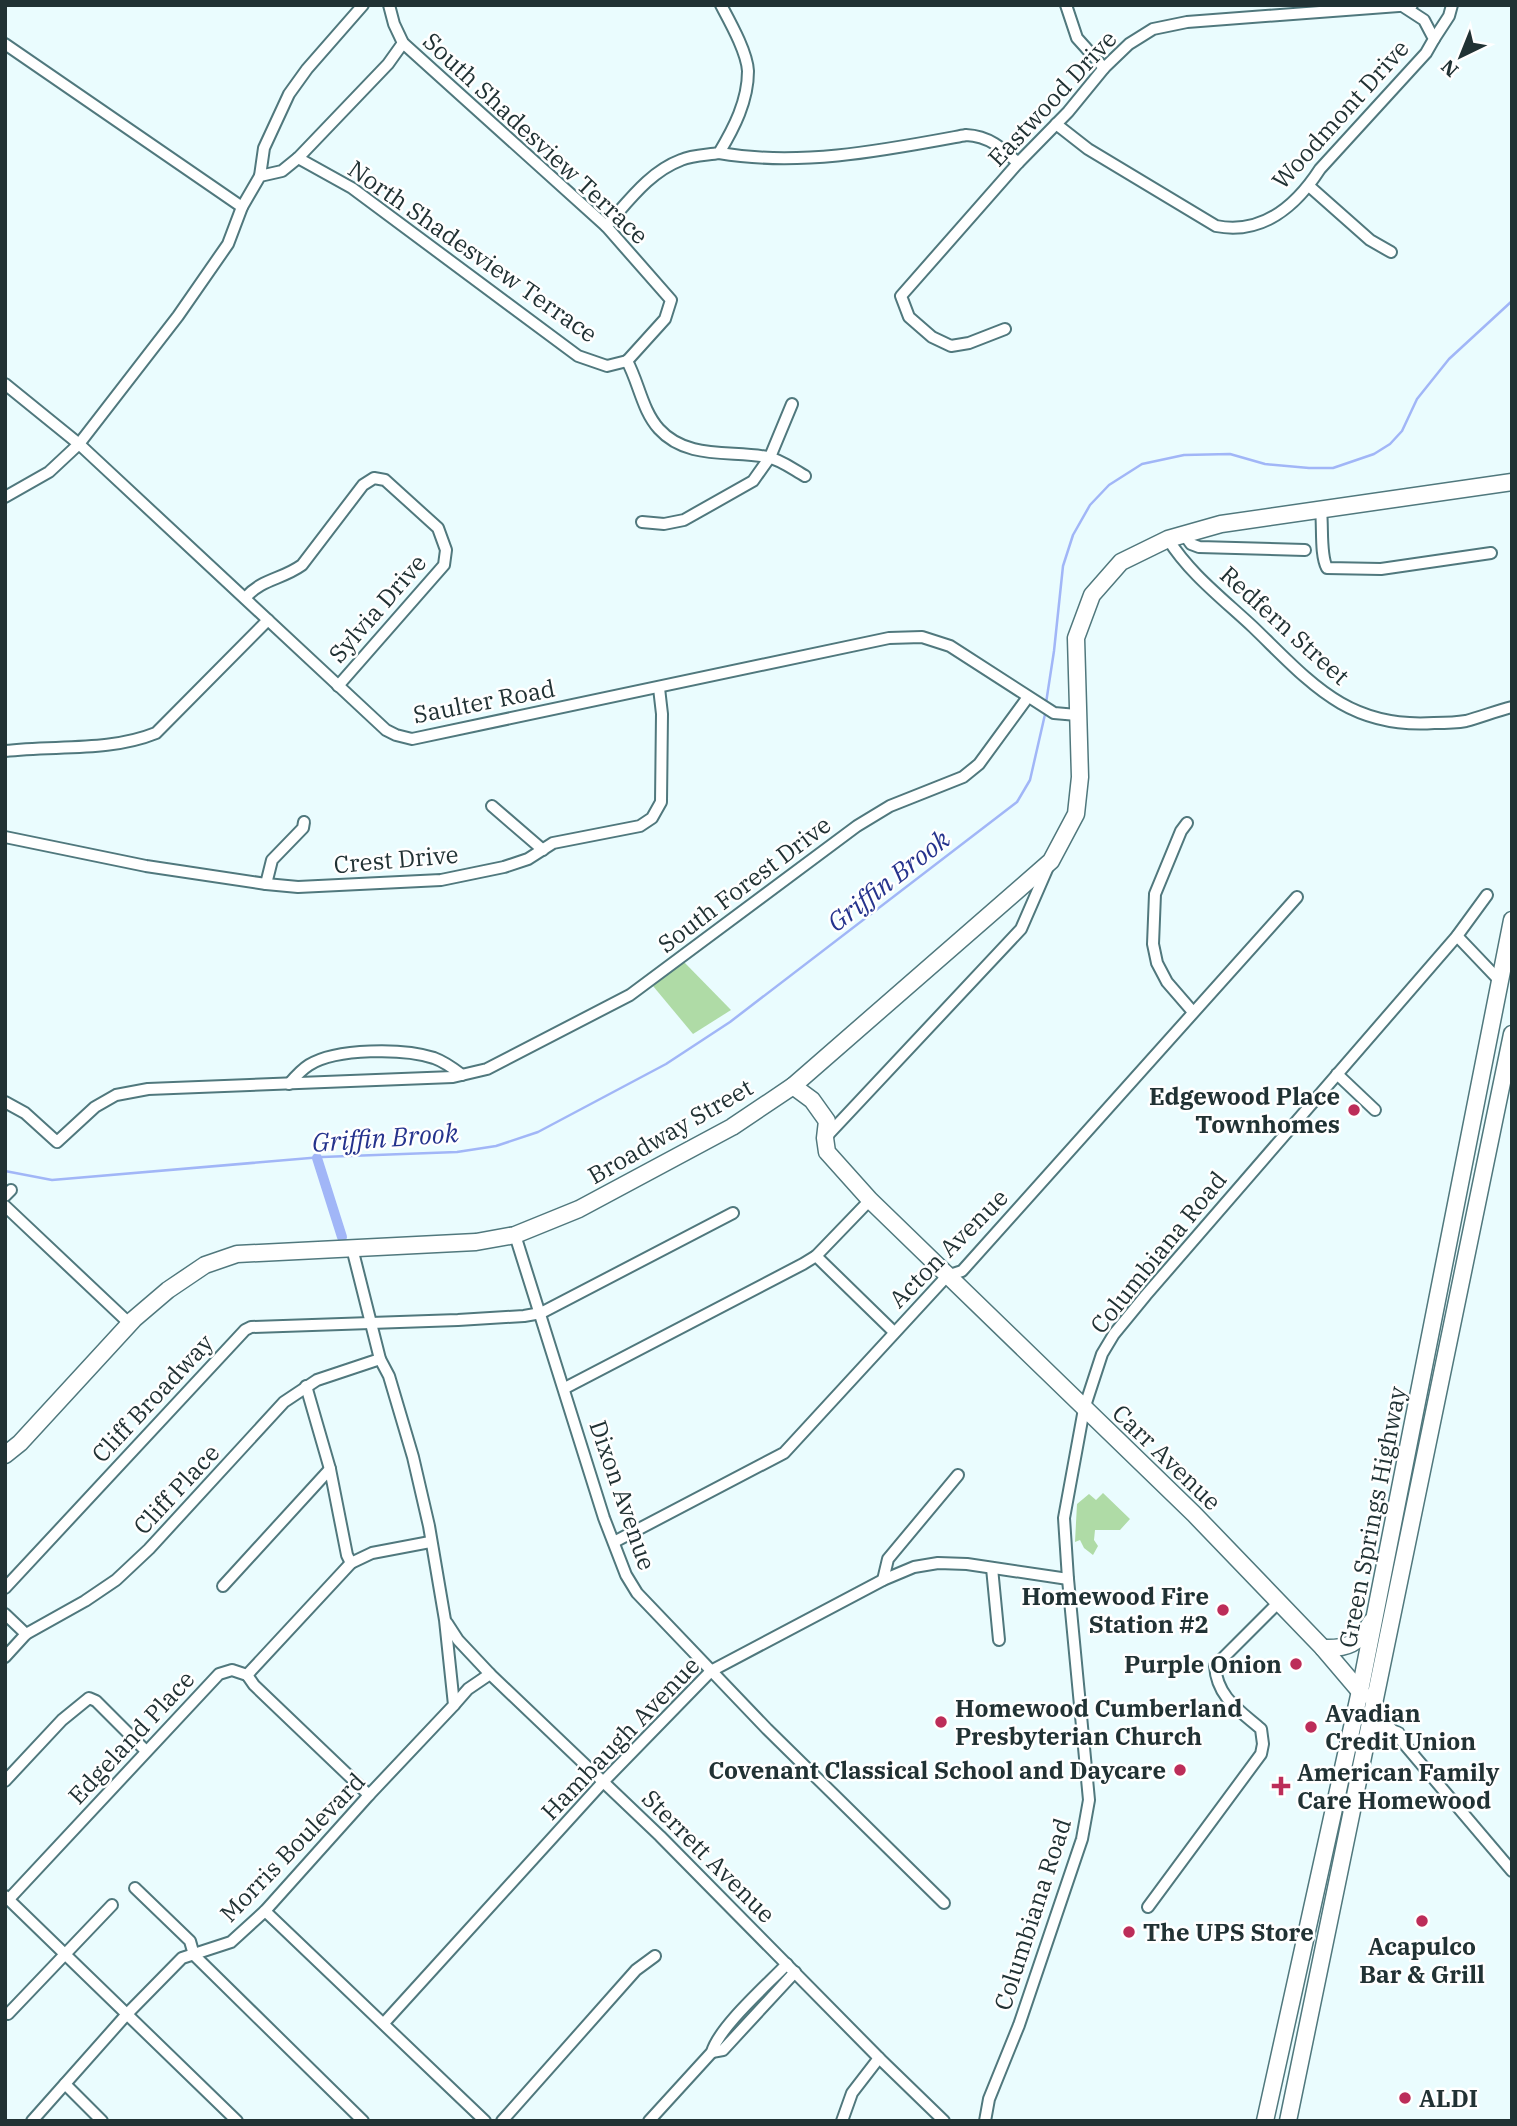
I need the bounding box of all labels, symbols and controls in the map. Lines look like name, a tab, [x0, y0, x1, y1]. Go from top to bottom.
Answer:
north arrow	[1426, 21, 1496, 91]
street label: Eastwood Drive	[981, 23, 1123, 173]
street label: South Shadesview Terrace	[416, 25, 656, 251]
street label: Woodmont Drive	[1264, 32, 1416, 196]
text: N	[1436, 55, 1463, 82]
street label: North Shadesview Terrace	[342, 153, 604, 349]
street label: Sylvia Drive	[321, 547, 433, 669]
street label: Redfern Street	[1214, 558, 1356, 692]
street label: Saulter Road	[410, 672, 558, 730]
street label: South Forest Drive	[651, 808, 837, 960]
water label: Griffin Brook	[820, 821, 956, 939]
street label: Crest Drive	[332, 838, 460, 880]
street label: Broadway Street	[582, 1071, 758, 1191]
place label: Edgewood Place Townhomes	[1149, 1080, 1340, 1140]
marker: Edgewood Place Townhomes	[1346, 1102, 1362, 1118]
water label: Griffin Brook	[311, 1115, 460, 1159]
street label: Columbiana Road	[1083, 1164, 1233, 1340]
street label: Acton Avenue	[882, 1182, 1014, 1314]
street label: Cliff Broadway	[84, 1327, 220, 1469]
street label: Green Springs Highway	[1331, 1383, 1413, 1650]
street label: Carr Avenue	[1106, 1397, 1228, 1517]
street label: Dixon Avenue	[582, 1416, 664, 1574]
street label: Cliff Place	[126, 1437, 226, 1541]
place label: Homewood Fire Station #2	[1021, 1580, 1209, 1640]
marker: Homewood Fire Station #2	[1215, 1602, 1231, 1618]
place label: Purple Onion	[1124, 1648, 1282, 1680]
street label: Hambaugh Avenue	[534, 1649, 706, 1827]
marker: Purple Onion	[1288, 1656, 1304, 1672]
street label: Edgeland Place	[61, 1663, 201, 1811]
place label: Homewood Cumberland Presbyterian Church	[955, 1692, 1242, 1752]
place label: Avadian Credit Union	[1325, 1697, 1476, 1757]
marker: Homewood Cumberland Presbyterian Church	[933, 1714, 949, 1730]
marker: Avadian Credit Union	[1303, 1719, 1319, 1735]
place label: Covenant Classical School and Daycare	[708, 1754, 1166, 1786]
place label: American Family Care Homewood	[1297, 1756, 1500, 1816]
marker: Covenant Classical School and Daycare	[1172, 1762, 1188, 1778]
street label: Morris Boulevard	[212, 1765, 372, 1929]
marker: American Family Care Homewood	[1271, 1776, 1291, 1796]
street label: Sterrett Avenue	[635, 1782, 783, 1930]
street label: Columbiana Road	[986, 1814, 1078, 2014]
marker: Acapulco Bar & Grill	[1414, 1913, 1430, 1929]
place label: The UPS Store	[1143, 1916, 1314, 1948]
marker: The UPS Store	[1121, 1924, 1137, 1940]
place label: Acapulco Bar & Grill	[1359, 1930, 1485, 1990]
place label: ALDI	[1419, 2082, 1478, 2114]
marker: ALDI	[1397, 2090, 1413, 2106]

